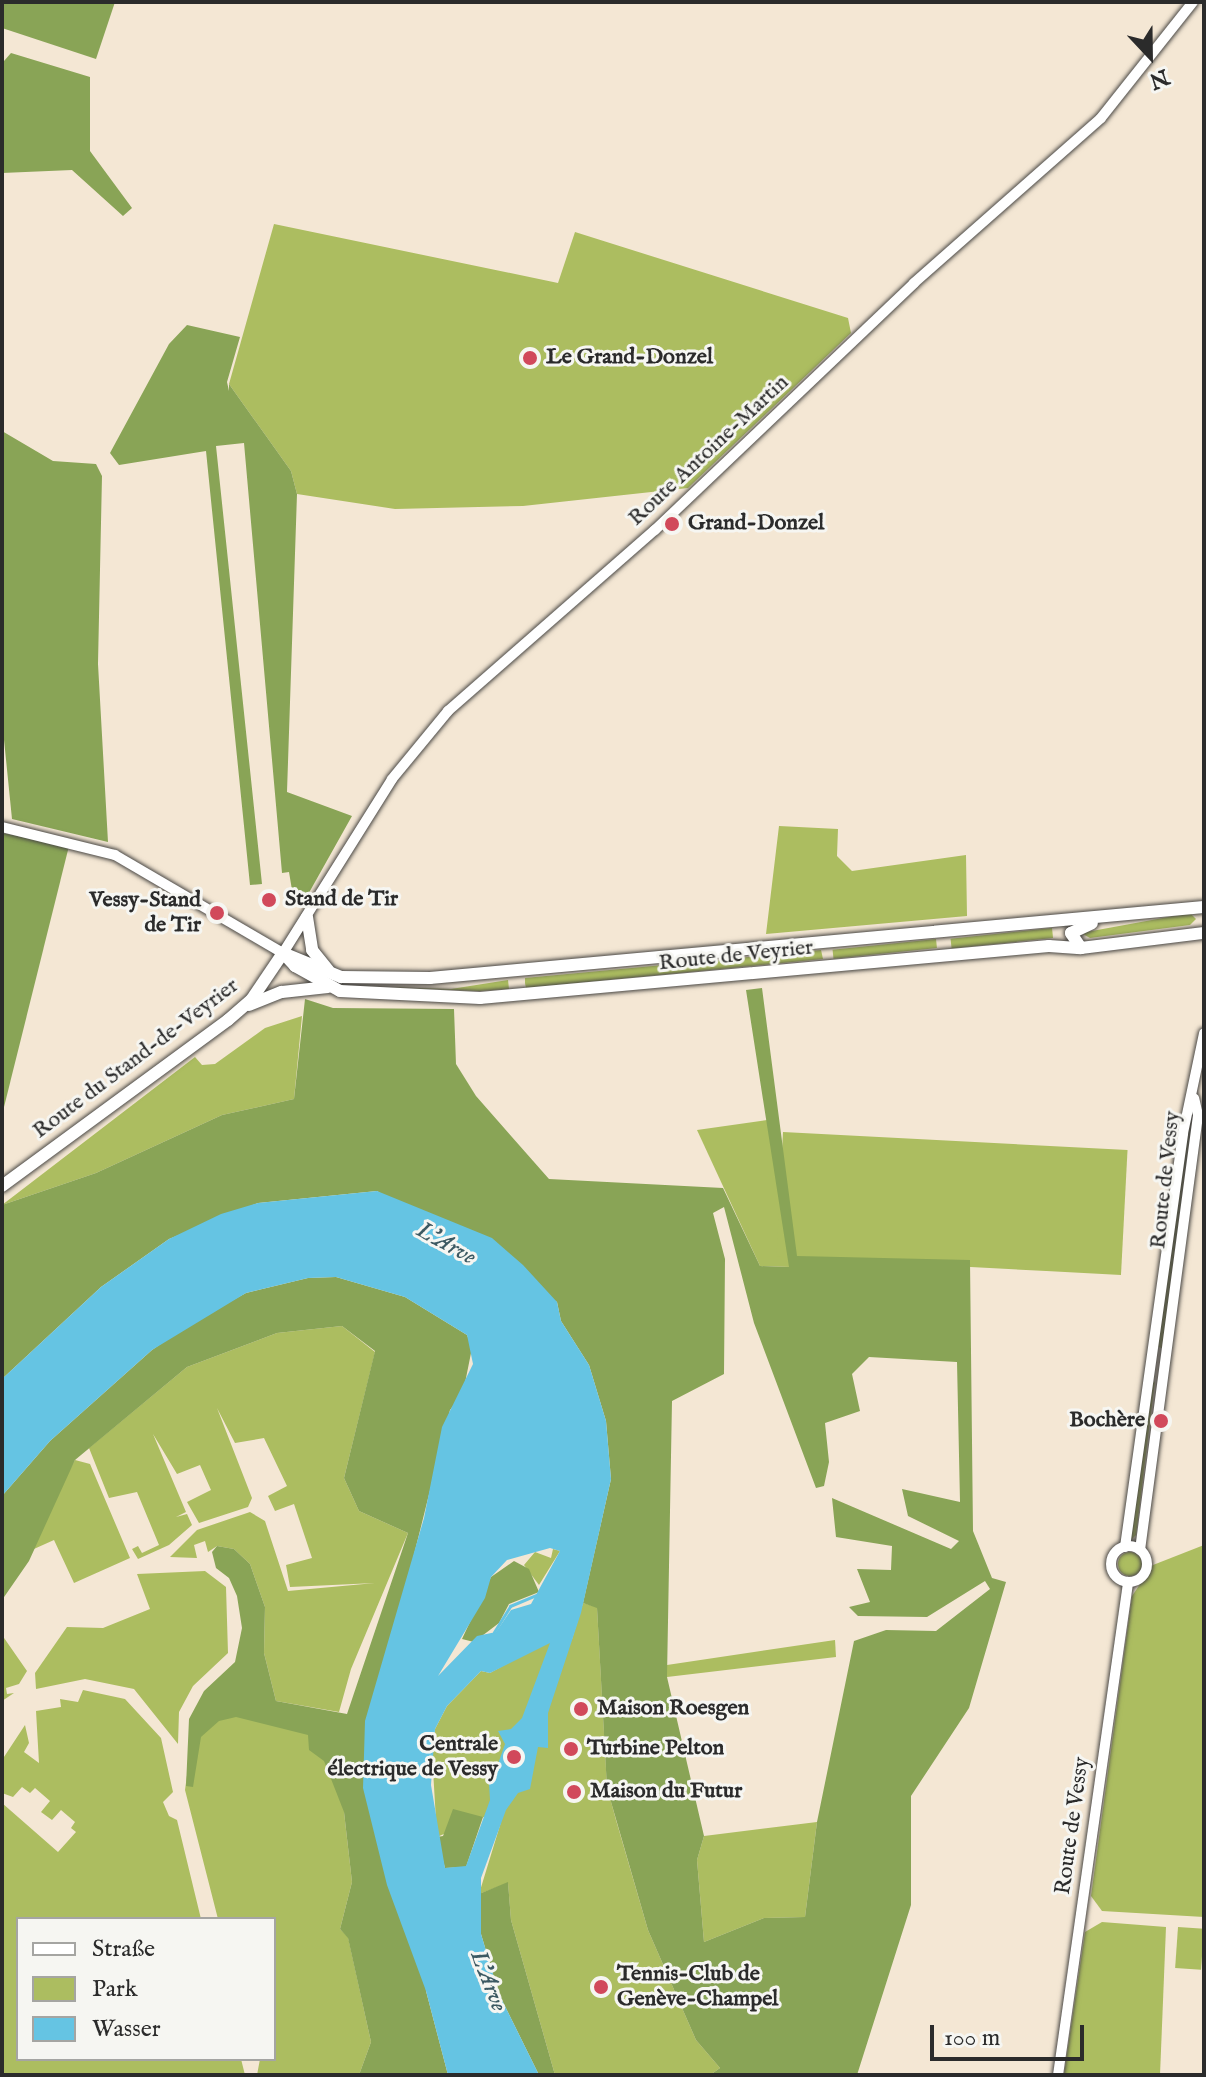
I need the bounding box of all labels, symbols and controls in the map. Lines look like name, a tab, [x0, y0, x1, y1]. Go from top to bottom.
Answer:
north arrow	[1110, 16, 1190, 96]
text: N	[1145, 62, 1173, 95]
place label: Le Grand-Donzel	[546, 345, 713, 371]
marker: Le Grand-Donzel	[521, 349, 539, 367]
street label: Route Antoine-Martin	[623, 370, 795, 532]
place label: Grand-Donzel	[688, 511, 824, 537]
marker: Grand-Donzel	[663, 515, 681, 533]
place label: Vessy-Stand de Tir	[89, 887, 201, 938]
place label: Stand de Tir	[285, 887, 398, 913]
marker: Stand de Tir	[260, 891, 278, 909]
marker: Vessy-Stand de Tir	[208, 904, 226, 922]
street label: Route de Veyrier	[657, 935, 815, 977]
street label: Route du Stand-de-Veyrier	[28, 973, 244, 1145]
street label: Route de Vessy	[1146, 1110, 1186, 1250]
water label: L'Arve	[411, 1216, 481, 1272]
place label: Bochère	[1069, 1408, 1145, 1434]
marker: Bochère	[1152, 1412, 1170, 1430]
place label: Maison Roesgen	[597, 1696, 749, 1722]
marker: Maison Roesgen	[572, 1700, 590, 1718]
place label: Centrale électrique de Vessy	[328, 1731, 498, 1782]
place label: Turbine Pelton	[587, 1736, 724, 1762]
marker: Turbine Pelton	[562, 1740, 580, 1758]
marker: Centrale électrique de Vessy	[505, 1748, 523, 1766]
street label: Route de Vessy	[1050, 1756, 1096, 1896]
place label: Maison du Futur	[590, 1779, 742, 1805]
marker: Maison du Futur	[565, 1783, 583, 1801]
legend	[16, 1917, 276, 2061]
text: Straße	[92, 1934, 155, 1965]
water label: L'Arve	[463, 1946, 513, 2016]
place label: Tennis-Club de Genève-Champel	[617, 1961, 778, 2012]
text: Park	[92, 1974, 138, 2005]
marker: Tennis-Club de Genève-Champel	[592, 1978, 610, 1996]
scale bar	[934, 2009, 1088, 2059]
text: Wasser	[92, 2014, 160, 2045]
text: 100 m	[944, 2023, 1000, 2054]

